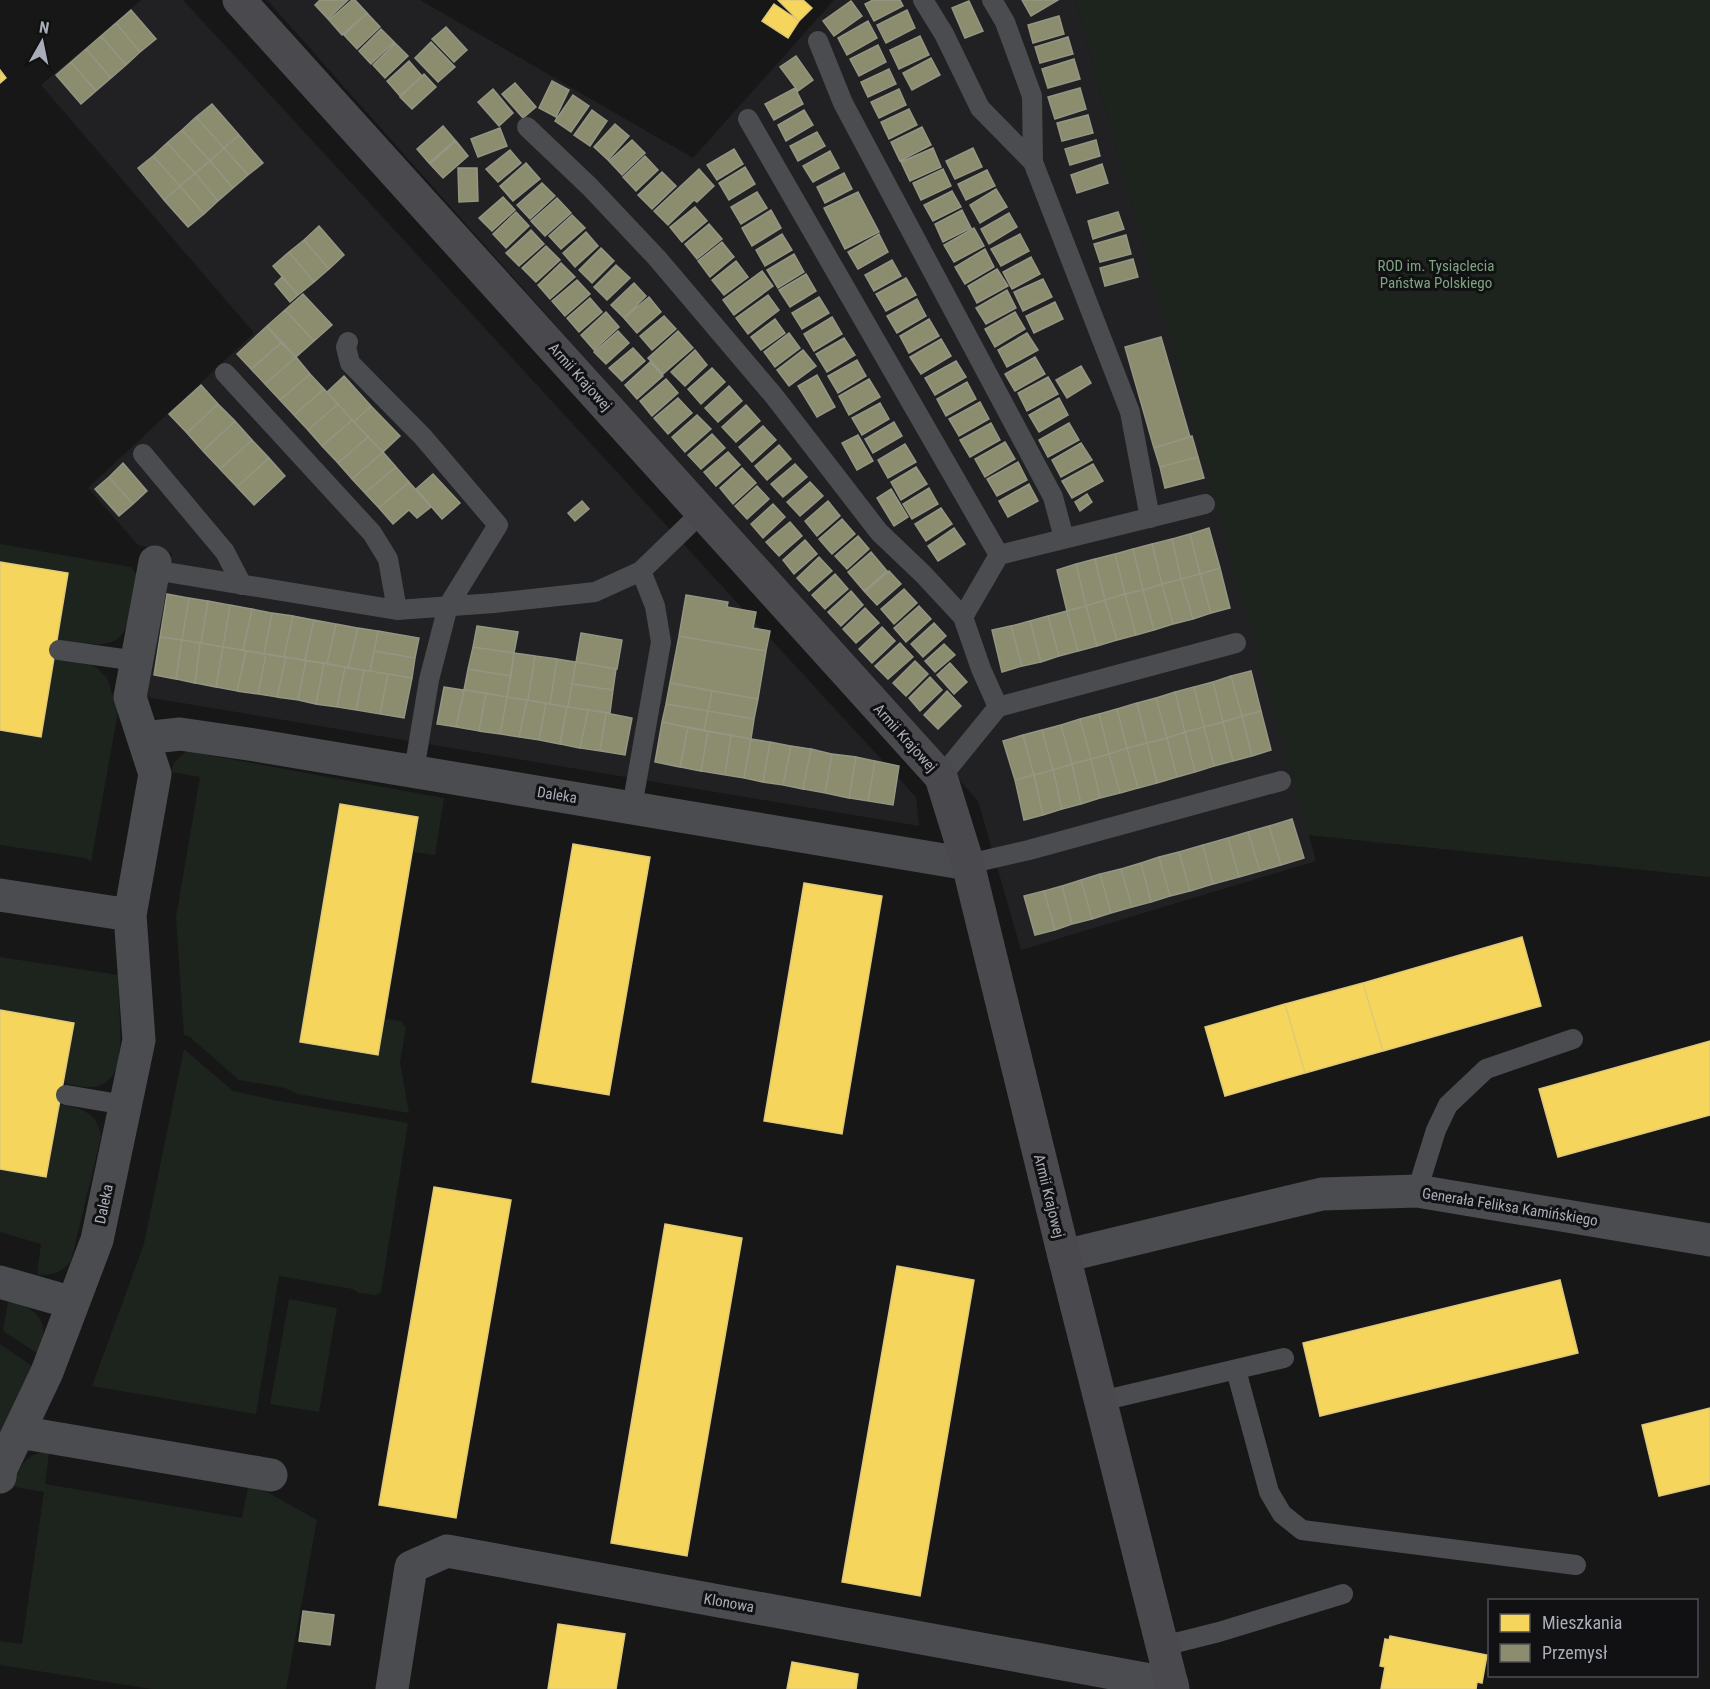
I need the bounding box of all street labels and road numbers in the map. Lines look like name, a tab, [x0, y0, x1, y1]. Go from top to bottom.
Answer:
street label: Armii Krajowej	[545, 339, 615, 415]
street label: Armii Krajowej	[870, 700, 940, 776]
street label: Daleka	[536, 783, 578, 807]
street label: Armii Krajowej	[1030, 1152, 1068, 1240]
street label: Daleka	[91, 1182, 117, 1226]
street label: Generała Feliksa Kamińskiego	[1421, 1184, 1599, 1230]
street label: Klonowa	[702, 1590, 756, 1616]

